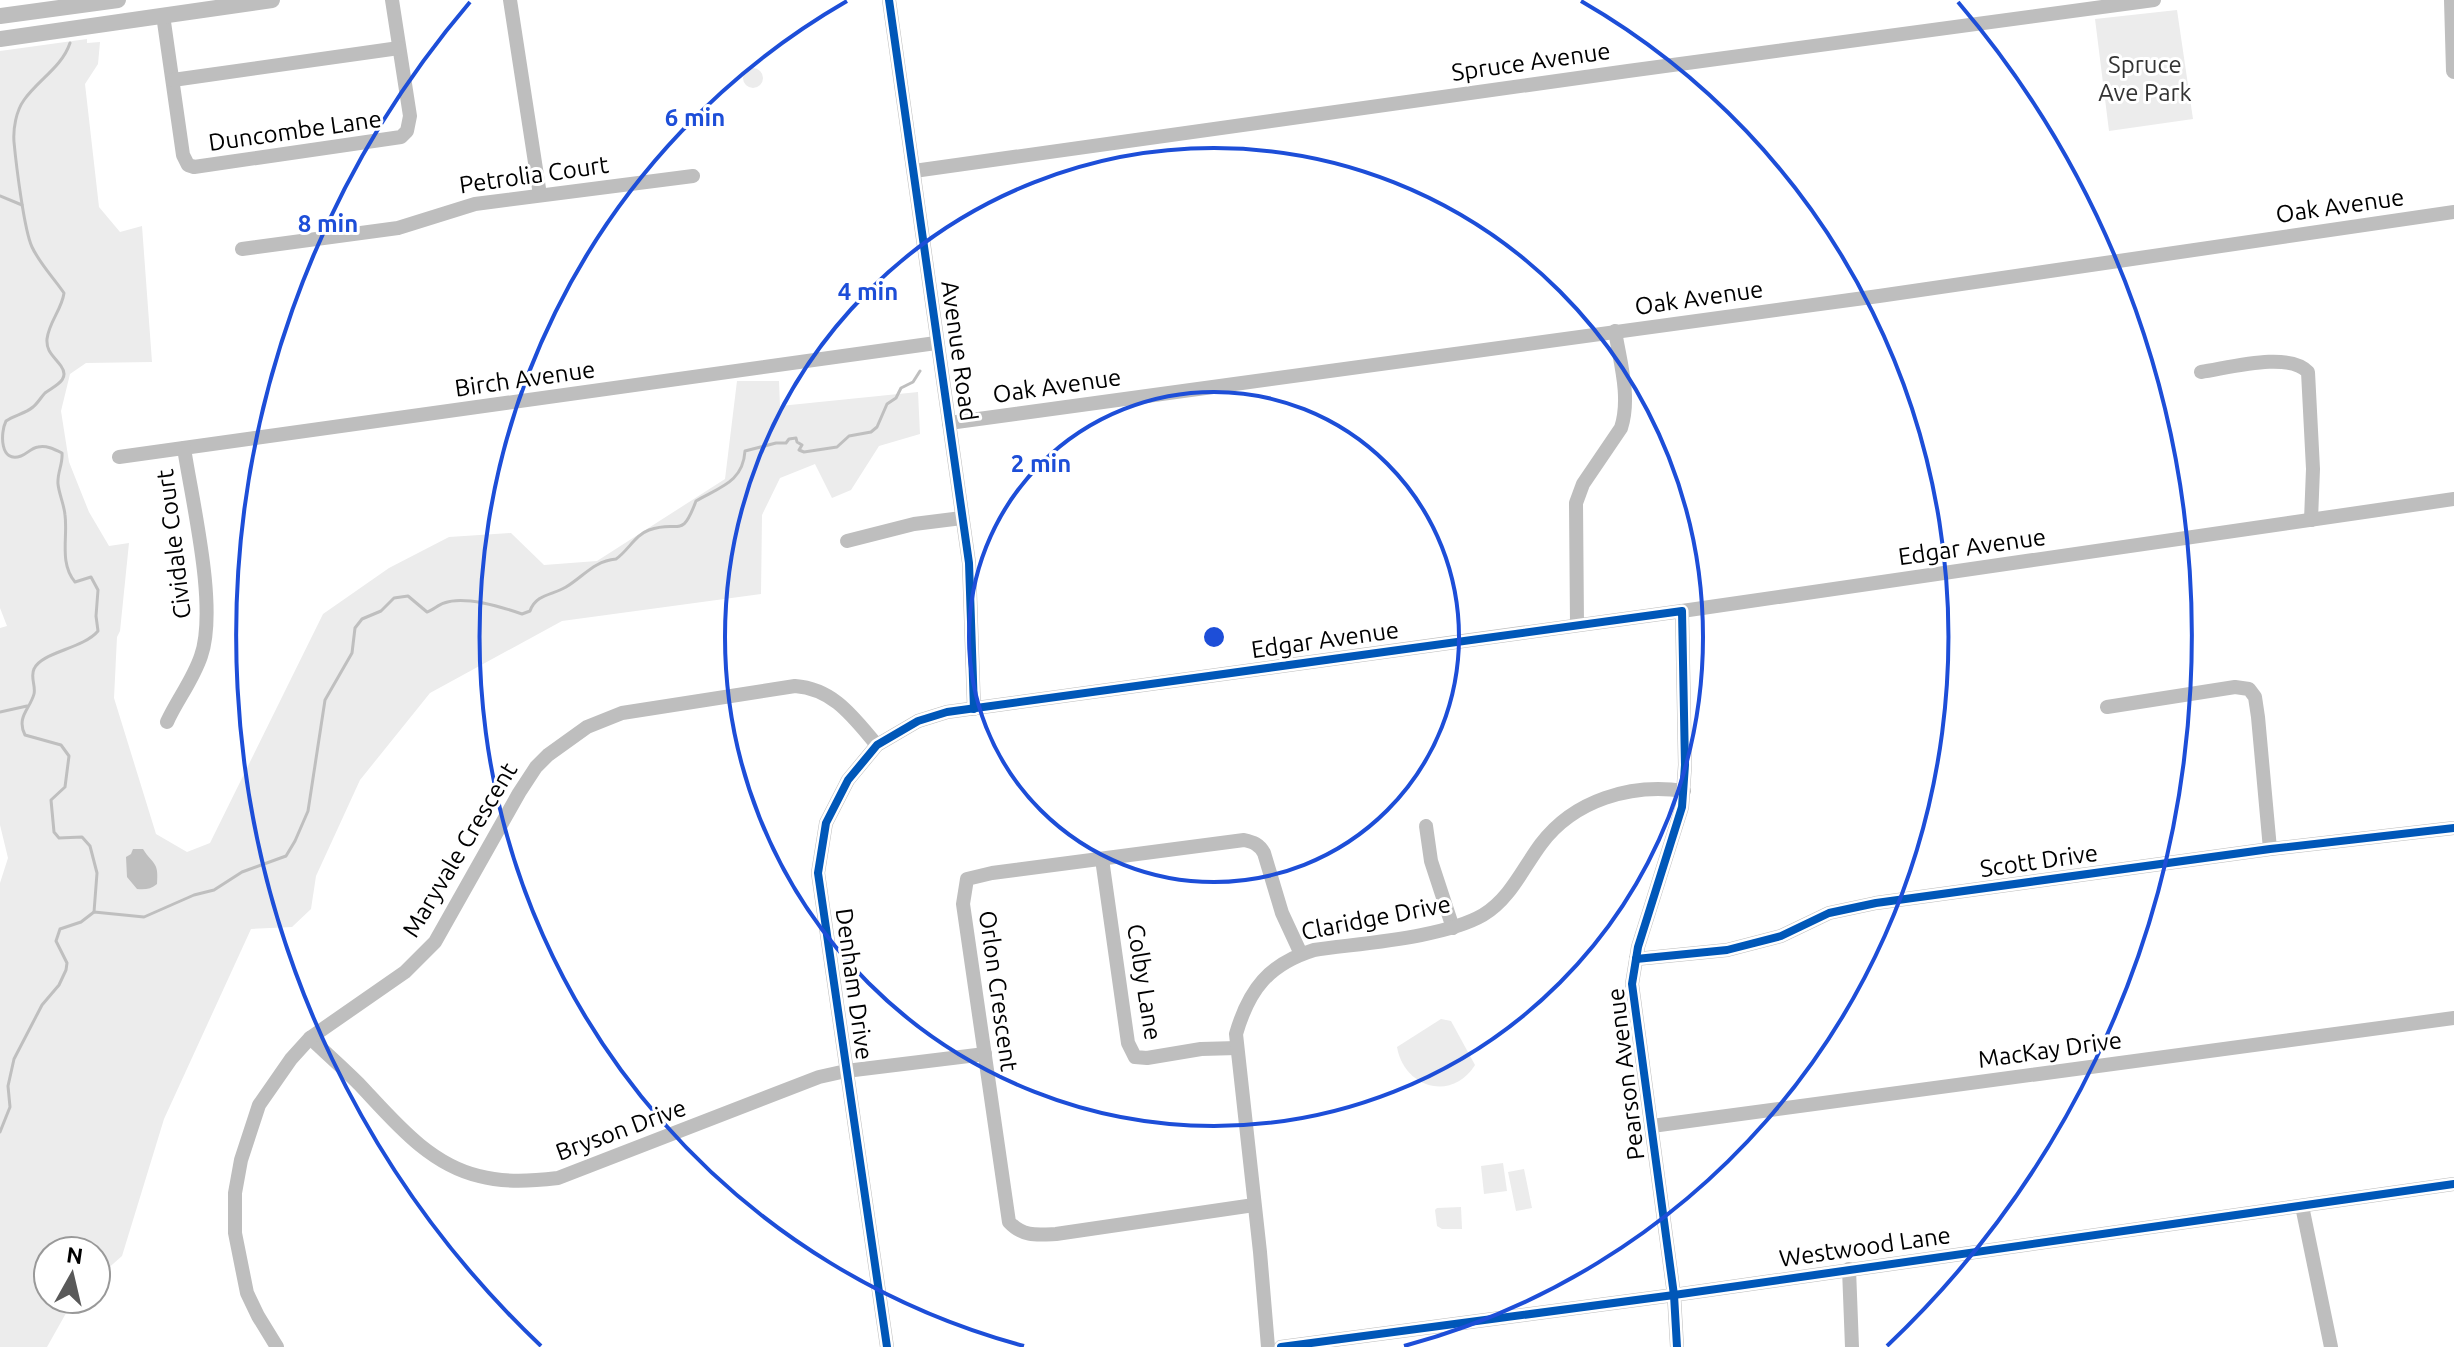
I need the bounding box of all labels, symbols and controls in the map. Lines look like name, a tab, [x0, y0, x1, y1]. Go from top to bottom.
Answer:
street label: Spruce Avenue	[1450, 37, 1612, 86]
park label: Spruce Ave Park	[2098, 51, 2192, 106]
text: 6 min	[665, 104, 725, 131]
street label: Duncombe Lane	[207, 105, 383, 156]
street label: Petrolia Court	[457, 151, 611, 198]
street label: Oak Avenue	[2274, 183, 2406, 228]
text: 8 min	[298, 210, 358, 237]
street label: Oak Avenue	[1633, 275, 1765, 320]
text: 4 min	[838, 278, 898, 305]
street label: Avenue Road	[936, 279, 983, 423]
street label: Birch Avenue	[453, 355, 597, 402]
street label: Oak Avenue	[991, 363, 1123, 408]
text: 2 min	[1011, 450, 1071, 477]
street label: Cividale Court	[151, 467, 196, 620]
street label: Edgar Avenue	[1896, 523, 2048, 570]
street label: Edgar Avenue	[1249, 616, 1401, 663]
centre of rings	[1200, 623, 1228, 651]
street label: Maryvale Crescent	[397, 757, 523, 942]
street label: Scott Drive	[1978, 839, 2100, 882]
street label: Claridge Drive	[1299, 890, 1453, 945]
street label: Denham Drive	[830, 906, 879, 1062]
street label: Orlon Crescent	[974, 909, 1023, 1074]
street label: Colby Lane	[1122, 922, 1167, 1042]
street label: Pearson Avenue	[1602, 987, 1649, 1162]
street label: MacKay Drive	[1976, 1026, 2124, 1073]
street label: Bryson Drive	[552, 1093, 690, 1166]
street label: Westwood Lane	[1778, 1221, 1952, 1272]
north arrow	[32, 1235, 112, 1315]
text: N	[65, 1241, 85, 1268]

